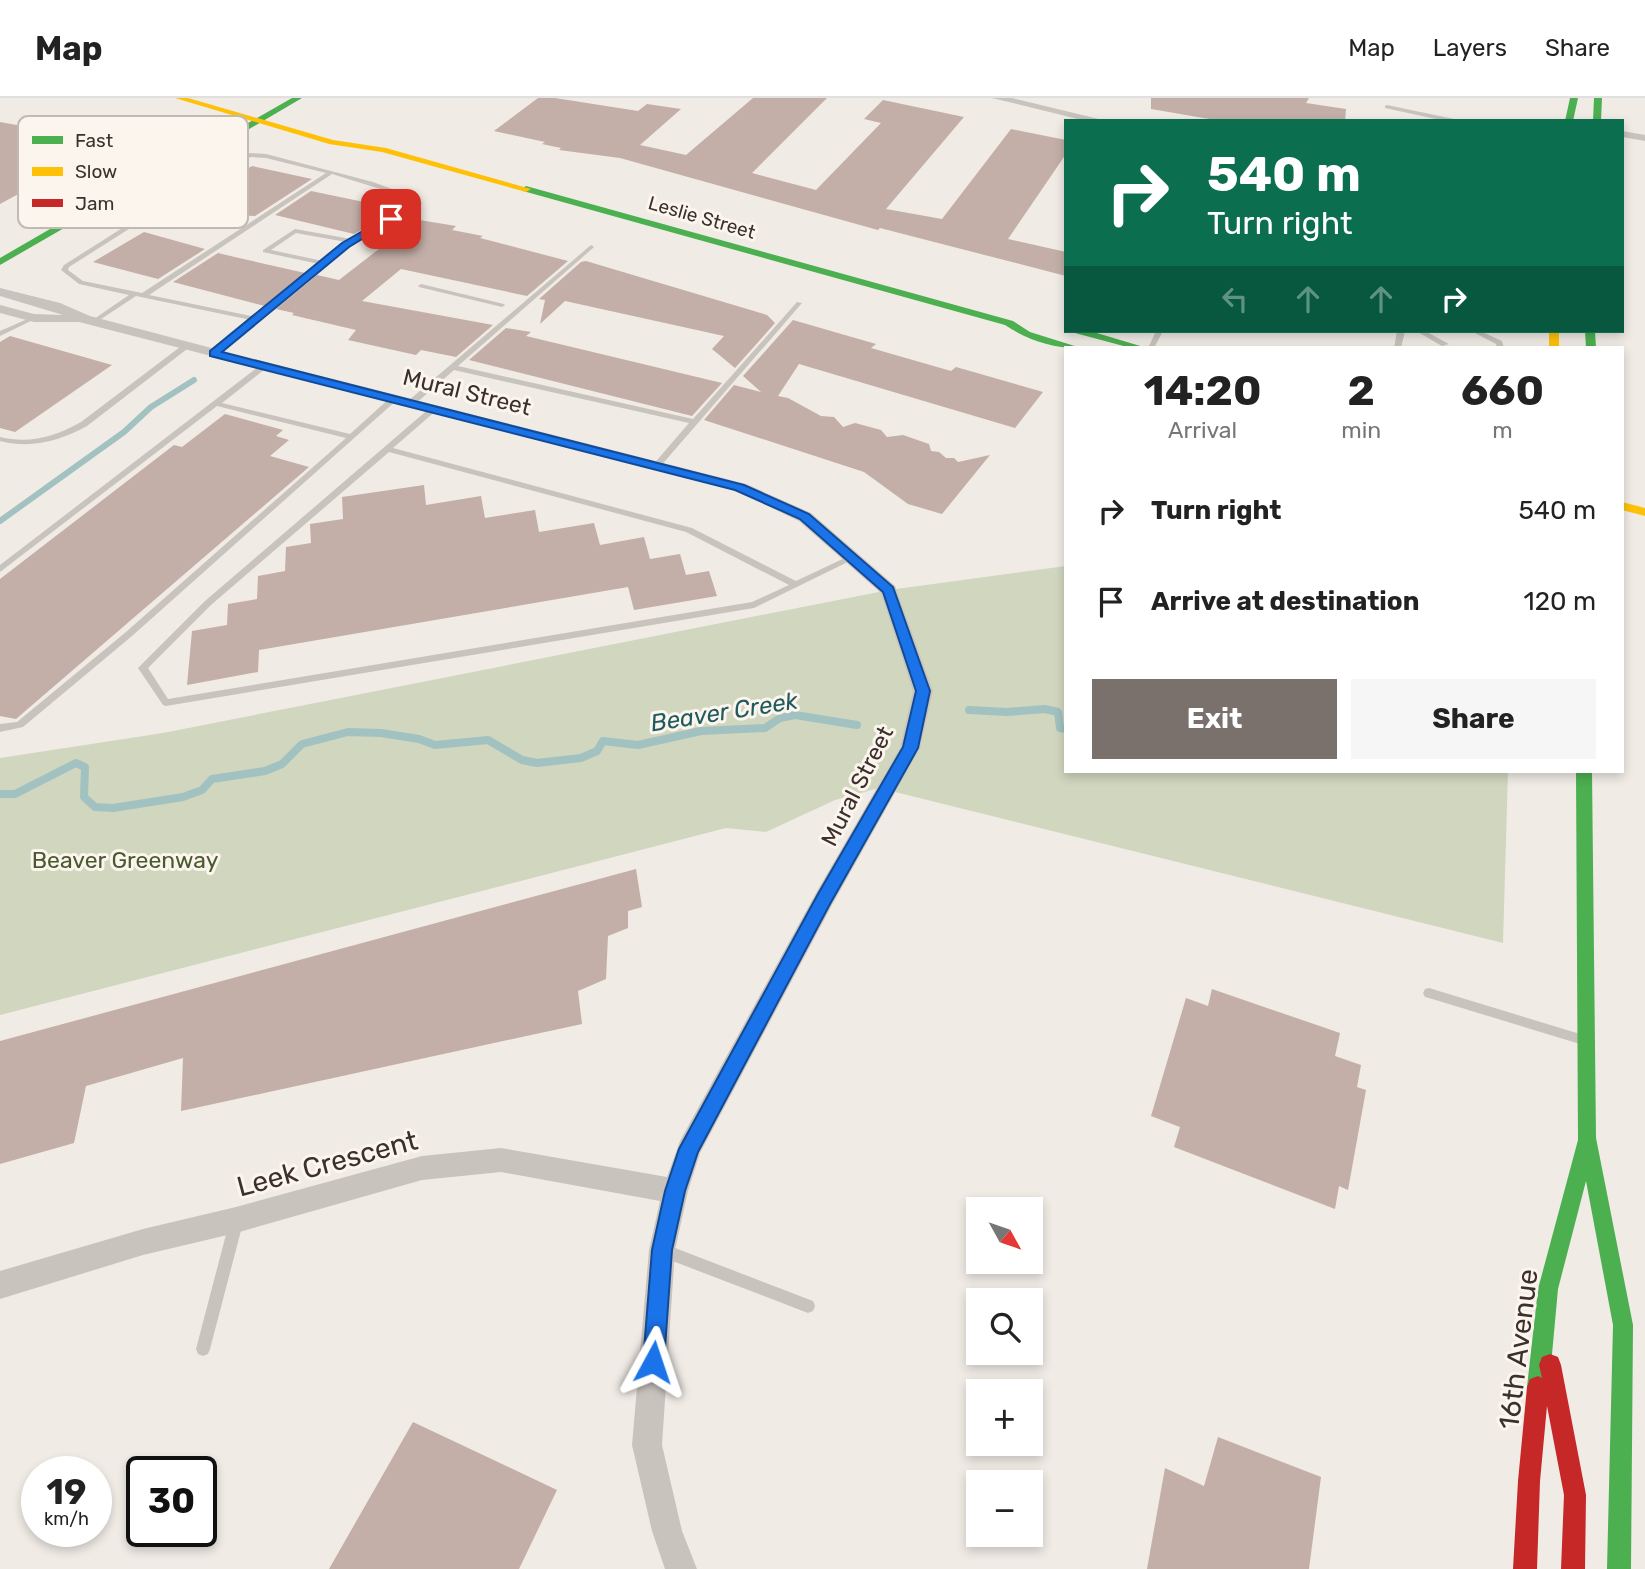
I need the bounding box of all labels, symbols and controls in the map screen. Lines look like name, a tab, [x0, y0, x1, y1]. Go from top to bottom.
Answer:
text: Map	[35, 29, 103, 68]
text: Map	[1348, 34, 1395, 62]
text: Layers	[1433, 34, 1507, 62]
text: Share	[1545, 34, 1610, 62]
legend	[18, 116, 248, 228]
text: Fast	[75, 129, 114, 152]
text: 540 m	[1207, 145, 1361, 203]
icon: right	[1092, 147, 1183, 238]
text: Slow	[75, 160, 117, 183]
pin	[361, 189, 421, 249]
street label: Leslie Street	[646, 191, 759, 244]
text: Jam	[75, 192, 114, 215]
icon: arrive	[372, 200, 410, 238]
text: Turn right	[1207, 204, 1352, 242]
icon: left	[1216, 280, 1254, 318]
icon: ahead	[1289, 280, 1327, 318]
icon: ahead	[1362, 280, 1400, 318]
icon: right	[1435, 280, 1473, 318]
street label: Mural Street	[400, 363, 534, 421]
text: 14:20	[1144, 366, 1261, 416]
text: 2	[1348, 366, 1375, 416]
text: 660	[1461, 366, 1544, 416]
text: Arrival	[1168, 416, 1237, 444]
text: min	[1341, 416, 1381, 444]
text: m	[1492, 416, 1513, 444]
icon: right	[1092, 492, 1130, 530]
text: Turn right	[1151, 495, 1281, 526]
text: 540 m	[1518, 495, 1596, 526]
icon: arrive	[1092, 583, 1130, 621]
text: Arrive at destination	[1151, 586, 1419, 617]
text: 120 m	[1524, 586, 1596, 617]
button: Exit	[1092, 679, 1337, 759]
button: Share	[1351, 679, 1596, 759]
water label: Beaver Creek	[648, 686, 800, 737]
street label: Mural Street	[815, 721, 899, 851]
park label: Beaver Greenway	[32, 846, 219, 874]
street label: Leek Crescent	[233, 1124, 421, 1203]
north arrow	[966, 1197, 1043, 1274]
map controls	[966, 1197, 1043, 1547]
street label: 16th Avenue	[1492, 1267, 1545, 1431]
button: search	[966, 1288, 1043, 1365]
position arrow	[616, 1325, 690, 1399]
button: +	[966, 1379, 1043, 1456]
speed limit sign: 30	[126, 1456, 217, 1547]
button: −	[966, 1470, 1043, 1547]
text: 19	[47, 1471, 86, 1513]
text: km/h	[44, 1508, 89, 1530]

